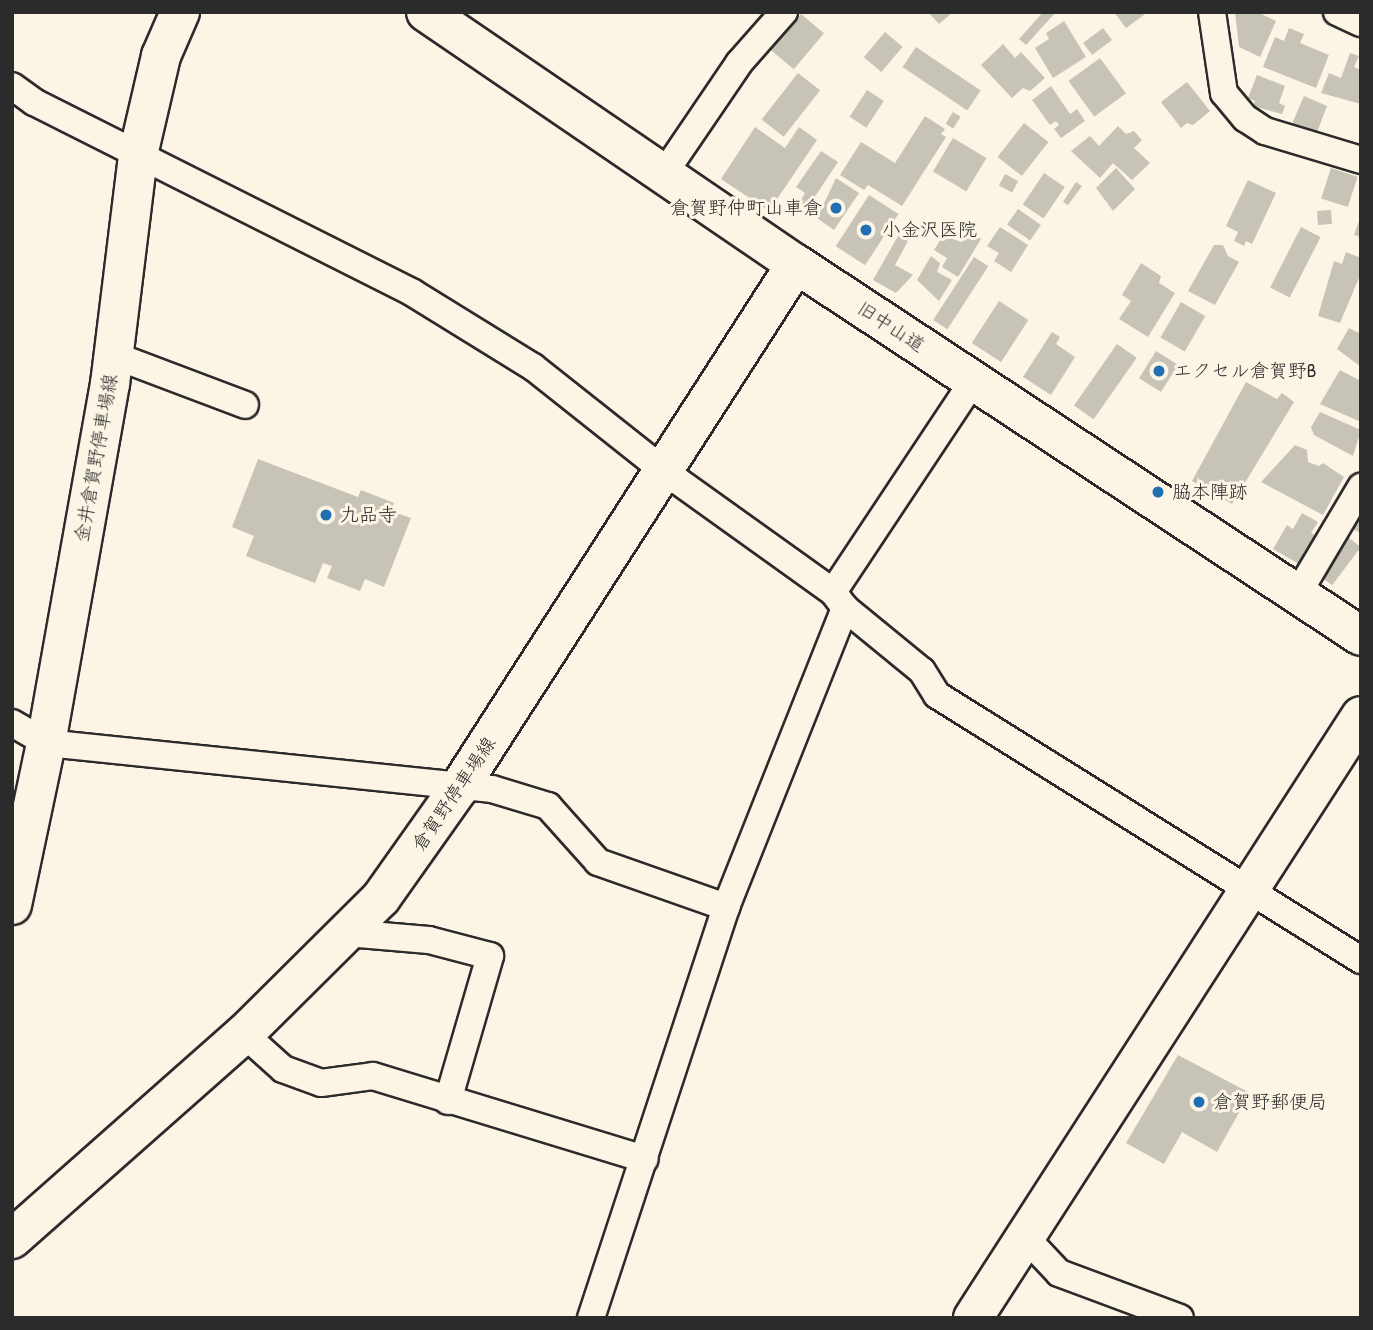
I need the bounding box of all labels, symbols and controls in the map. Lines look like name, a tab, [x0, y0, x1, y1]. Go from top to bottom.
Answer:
place label: 倉賀野仲町山車倉	[670, 197, 822, 219]
marker: 倉賀野仲町山車倉	[828, 200, 844, 216]
place label: 小金沢医院	[882, 219, 977, 241]
marker: 小金沢医院	[856, 220, 876, 240]
street label: 旧中山道	[853, 297, 929, 357]
place label: エクセル倉賀野B	[1173, 360, 1316, 382]
marker: エクセル倉賀野B	[1151, 363, 1167, 379]
street label: 金井倉賀野停車場線	[70, 372, 122, 544]
place label: 脇本陣跡	[1172, 481, 1248, 503]
marker: 脇本陣跡	[1150, 484, 1166, 500]
place label: 九品寺	[340, 504, 397, 526]
marker: 九品寺	[318, 507, 334, 523]
street label: 倉賀野停車場線	[407, 732, 501, 856]
place label: 倉賀野郵便局	[1213, 1091, 1327, 1113]
marker: 倉賀野郵便局	[1191, 1094, 1207, 1110]

